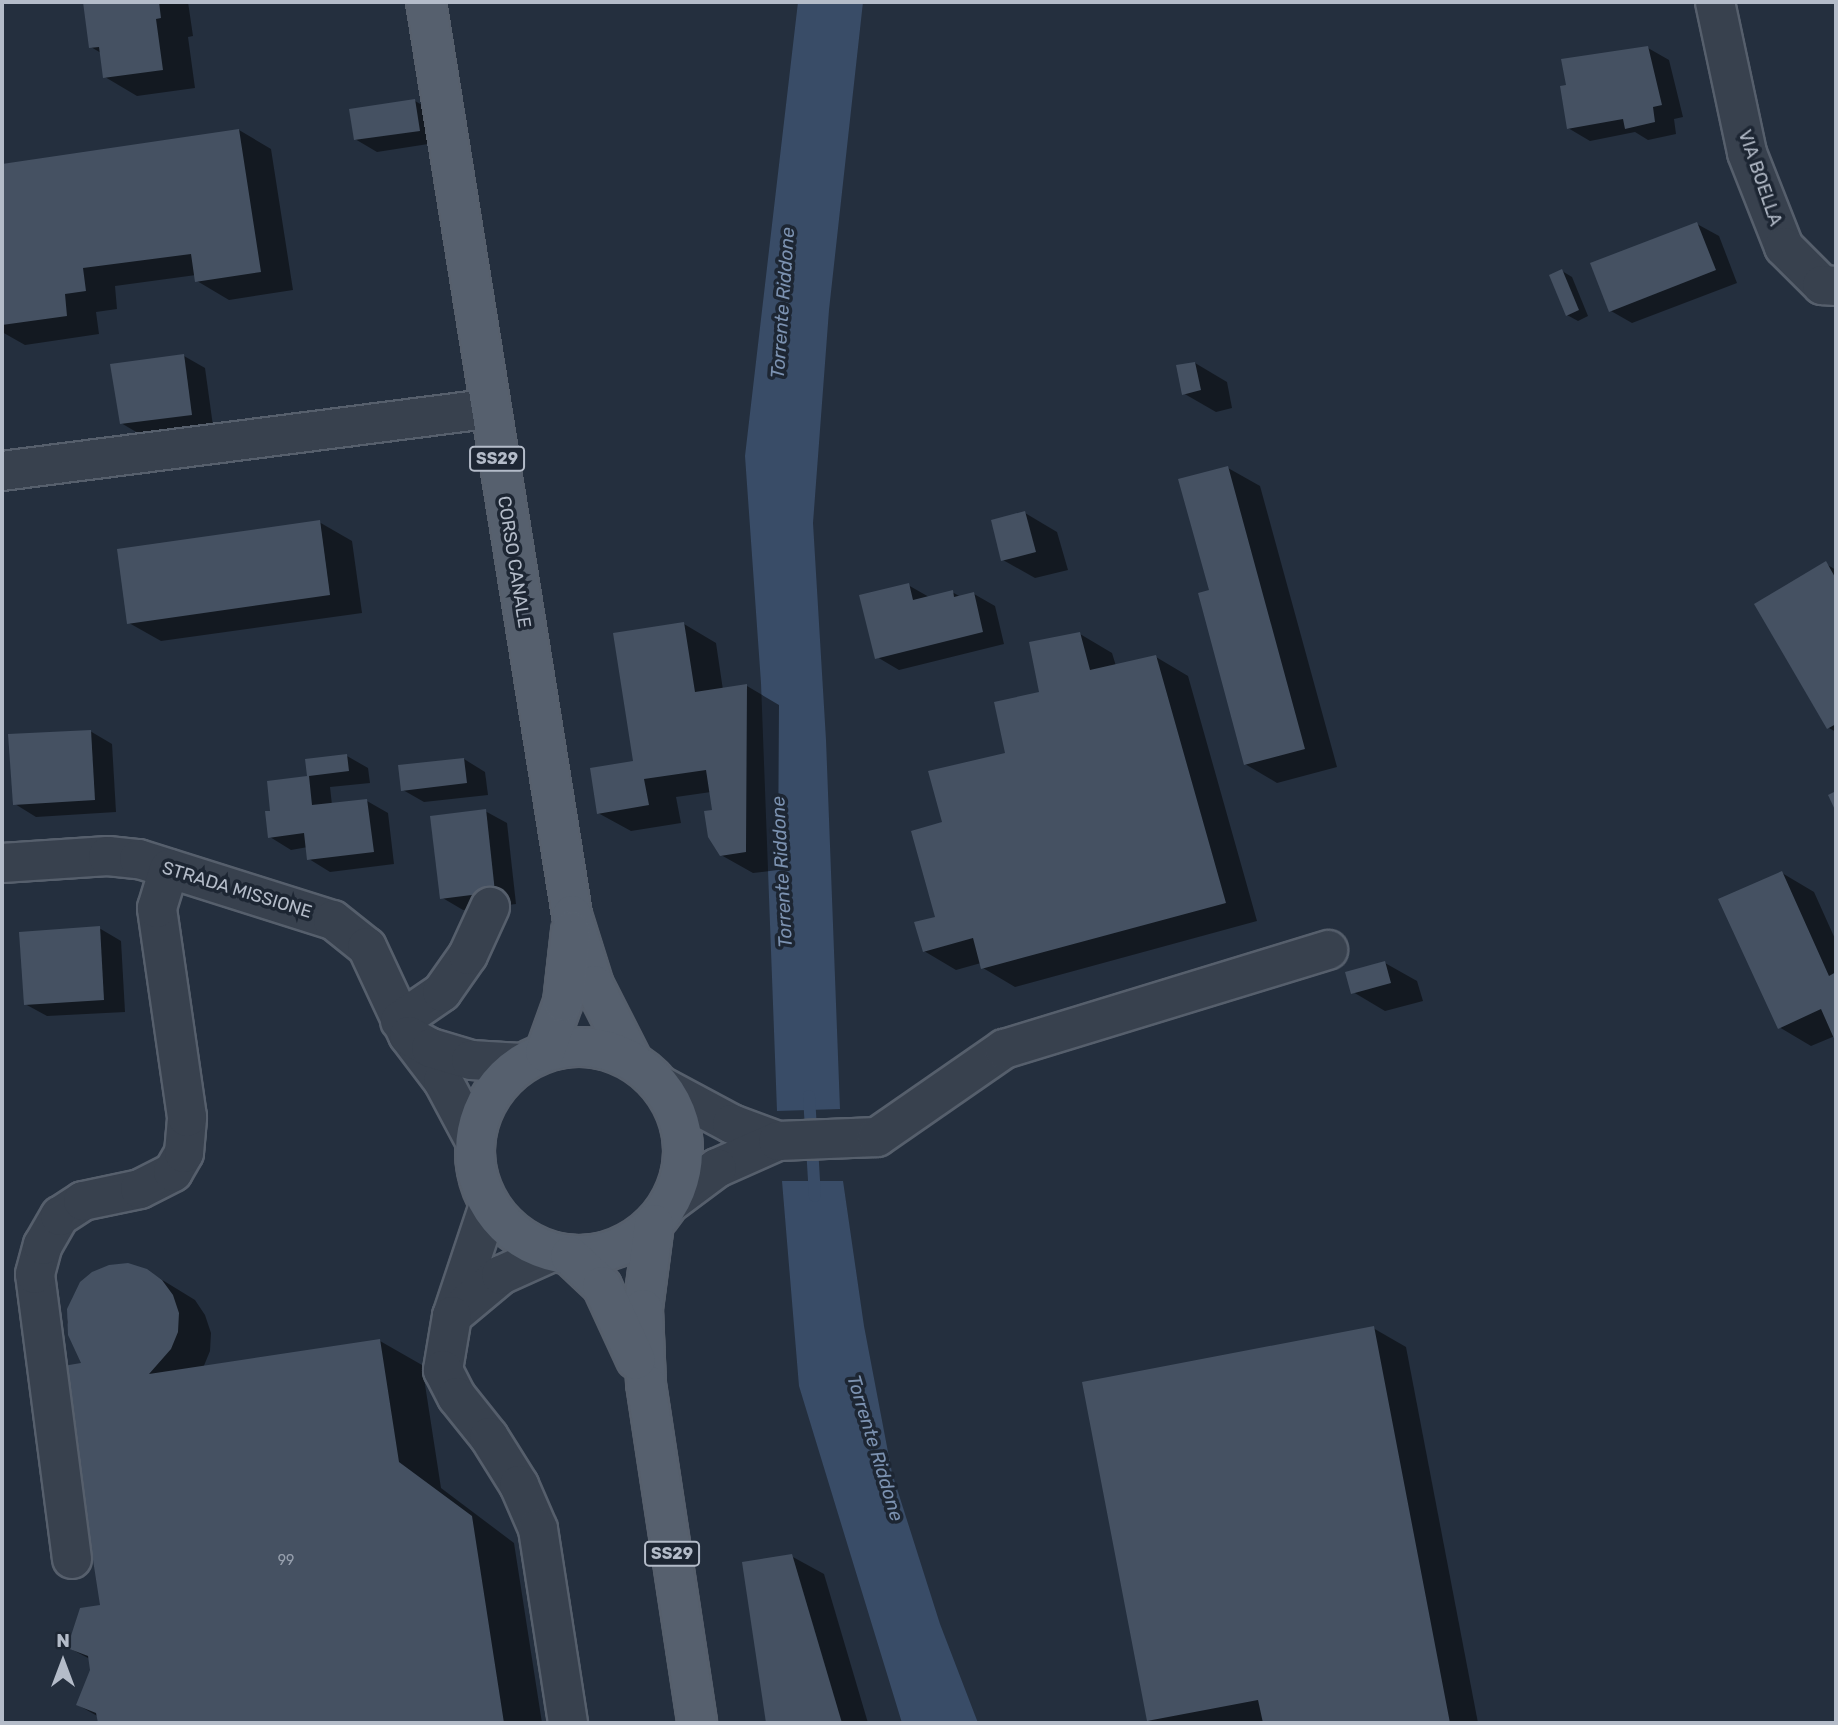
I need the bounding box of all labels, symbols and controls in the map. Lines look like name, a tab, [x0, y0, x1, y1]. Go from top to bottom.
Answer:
street label: VIA BOELLA	[1733, 127, 1787, 229]
water label: Torrente Riddone	[766, 227, 800, 379]
road number: SS29	[469, 446, 525, 472]
street label: CORSO CANALE	[493, 494, 535, 630]
water label: Torrente Riddone	[767, 796, 797, 948]
street label: STRADA MISSIONE	[159, 857, 315, 923]
water label: Torrente Riddone	[842, 1372, 908, 1524]
road number: SS29	[644, 1542, 700, 1566]
house number: 99	[278, 1553, 294, 1569]
north arrow	[28, 1627, 98, 1697]
text: N	[56, 1629, 70, 1652]

